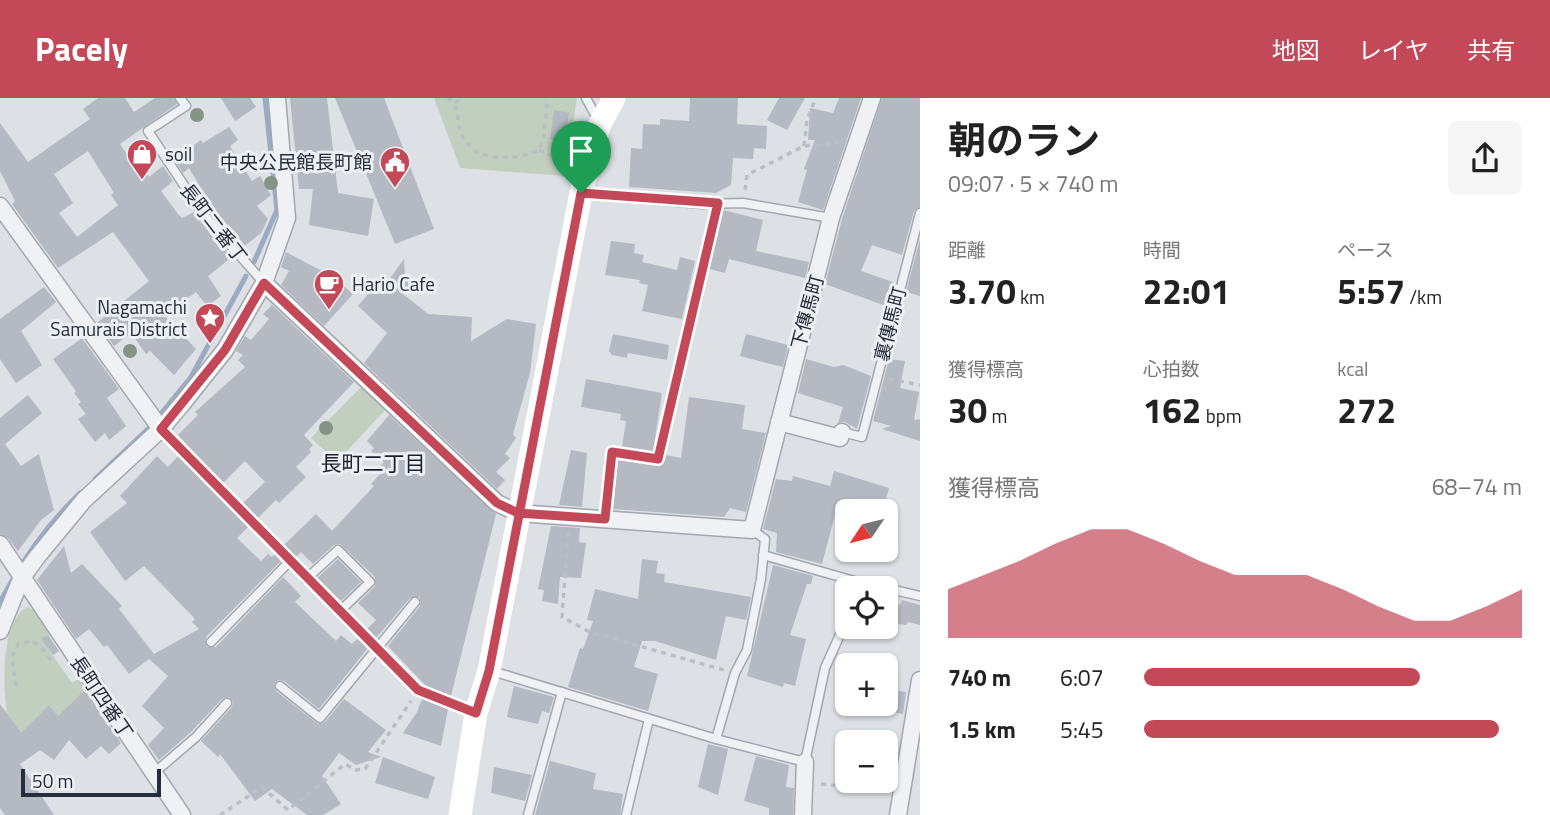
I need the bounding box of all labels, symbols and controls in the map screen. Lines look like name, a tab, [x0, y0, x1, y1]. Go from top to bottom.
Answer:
text: Pacely	[35, 24, 128, 74]
text: 地図	[1272, 32, 1320, 68]
text: レイヤ	[1358, 32, 1429, 68]
text: 共有	[1467, 32, 1515, 68]
text: 朝のラン	[948, 111, 1100, 169]
pin	[551, 121, 611, 193]
button: share	[1448, 121, 1522, 195]
icon: arrive	[562, 132, 600, 170]
shop icon: soil	[125, 137, 159, 181]
place label: soil	[165, 139, 192, 168]
public building icon: 中央公民館長町館	[378, 145, 412, 189]
place label: 中央公民館長町館	[220, 147, 372, 176]
text: 09:07 · 5 × 740 m	[948, 166, 1118, 201]
street label: 長町二番丁	[174, 176, 255, 269]
text: 距離	[948, 235, 986, 264]
text: 時間	[1143, 235, 1181, 264]
text: ペース	[1337, 235, 1393, 264]
text: 3.70	[948, 264, 1016, 318]
text: 22:01	[1143, 264, 1230, 318]
text: 5:57	[1337, 264, 1405, 318]
cafe icon: Hario Cafe	[312, 267, 346, 311]
place label: Hario Cafe	[352, 269, 435, 298]
street label: 下傳馬町	[783, 271, 830, 352]
text: km	[1016, 282, 1045, 311]
text: /km	[1405, 282, 1442, 311]
street label: 裏傳馬町	[866, 283, 913, 364]
place label: Nagamachi Samurais District	[50, 292, 187, 343]
place icon: Nagamachi Samurais District	[193, 301, 227, 345]
text: 獲得標高	[948, 354, 1024, 383]
text: 心拍数	[1143, 354, 1200, 383]
text: kcal	[1337, 354, 1368, 383]
text: 30	[948, 383, 987, 437]
text: 162	[1143, 383, 1201, 437]
text: 272	[1337, 383, 1396, 437]
text: m	[987, 401, 1007, 430]
text: bpm	[1201, 401, 1242, 430]
district label: 長町二丁目	[321, 447, 426, 479]
text: 68–74 m	[1432, 469, 1522, 504]
text: 獲得標高	[948, 470, 1040, 505]
north arrow	[835, 499, 898, 562]
map controls	[835, 499, 898, 793]
button: locate	[835, 576, 898, 639]
street label: 長町四番丁	[64, 649, 141, 744]
button: +	[835, 653, 898, 716]
text: 740 m	[948, 660, 1011, 695]
text: 6:07	[1060, 660, 1104, 695]
text: 1.5 km	[948, 712, 1016, 747]
text: 5:45	[1060, 712, 1104, 747]
button: −	[835, 730, 898, 793]
scale bar	[21, 766, 161, 798]
text: 50 m	[32, 766, 73, 795]

